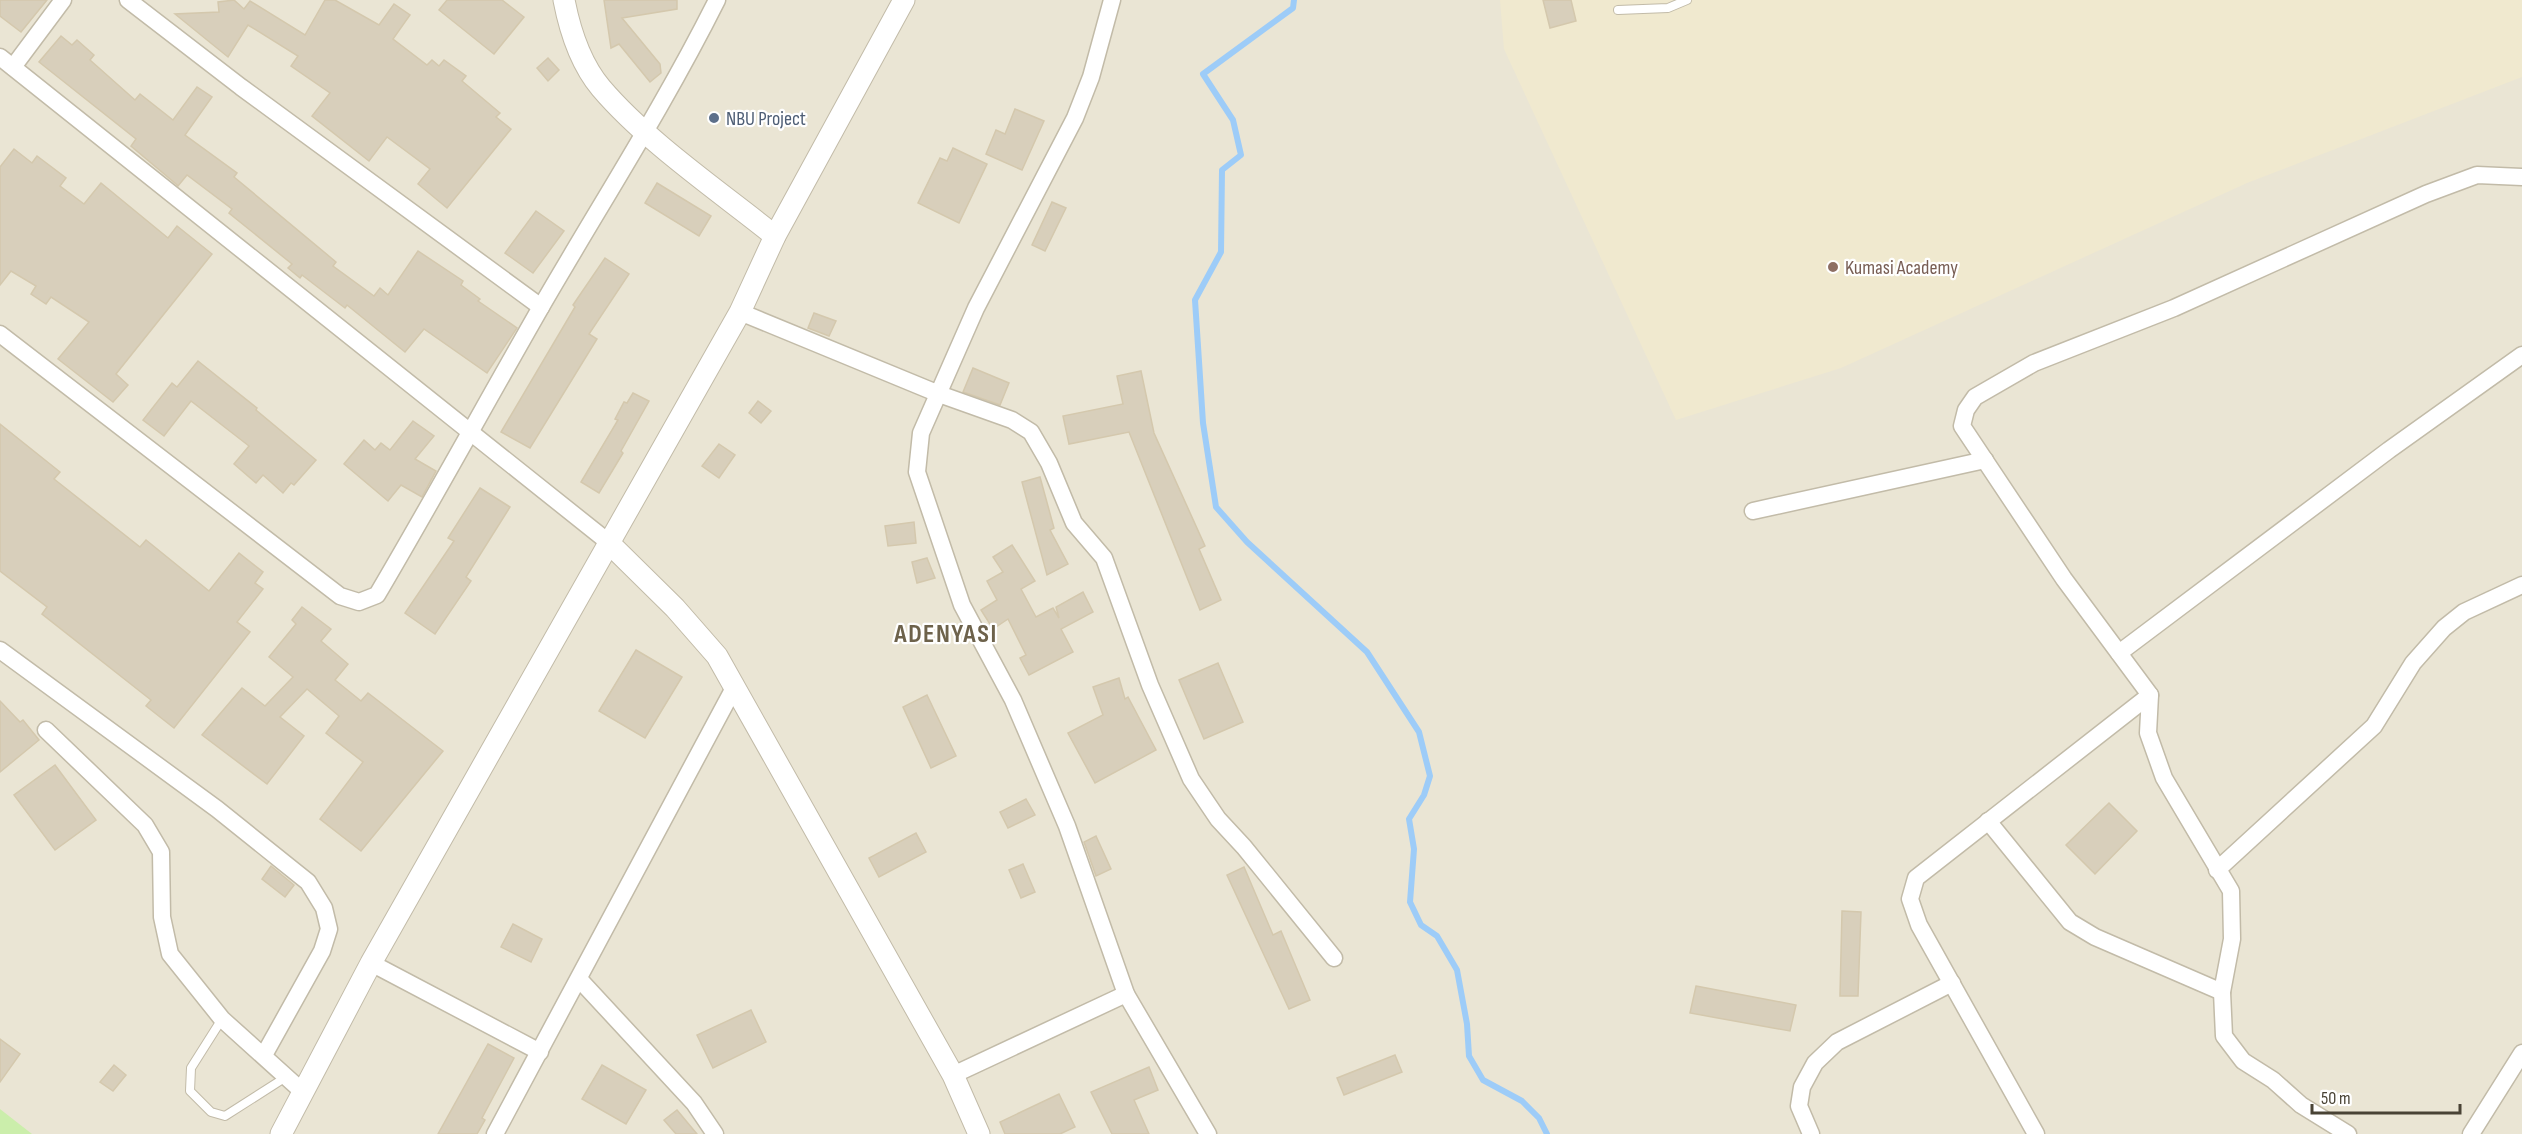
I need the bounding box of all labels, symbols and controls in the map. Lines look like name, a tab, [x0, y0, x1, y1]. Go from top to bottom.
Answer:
place label: NBU Project	[726, 107, 806, 131]
marker: NBU Project	[707, 111, 721, 125]
place label: Kumasi Academy	[1845, 256, 1958, 280]
marker: Kumasi Academy	[1826, 260, 1840, 274]
district label: ADENYASI	[893, 619, 998, 650]
scale bar	[2312, 1077, 2460, 1115]
text: 50 m	[2321, 1088, 2351, 1109]

